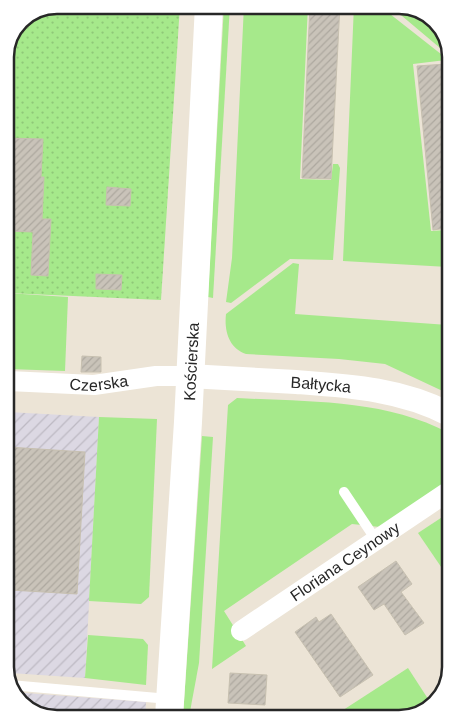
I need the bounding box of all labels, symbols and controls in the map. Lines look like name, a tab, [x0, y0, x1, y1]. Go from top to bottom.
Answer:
street label: Kościerska	[181, 322, 202, 401]
street label: Czerska	[69, 372, 129, 394]
street label: Bałtycka	[290, 374, 352, 396]
street label: Floriana Ceynowy	[287, 519, 403, 604]

